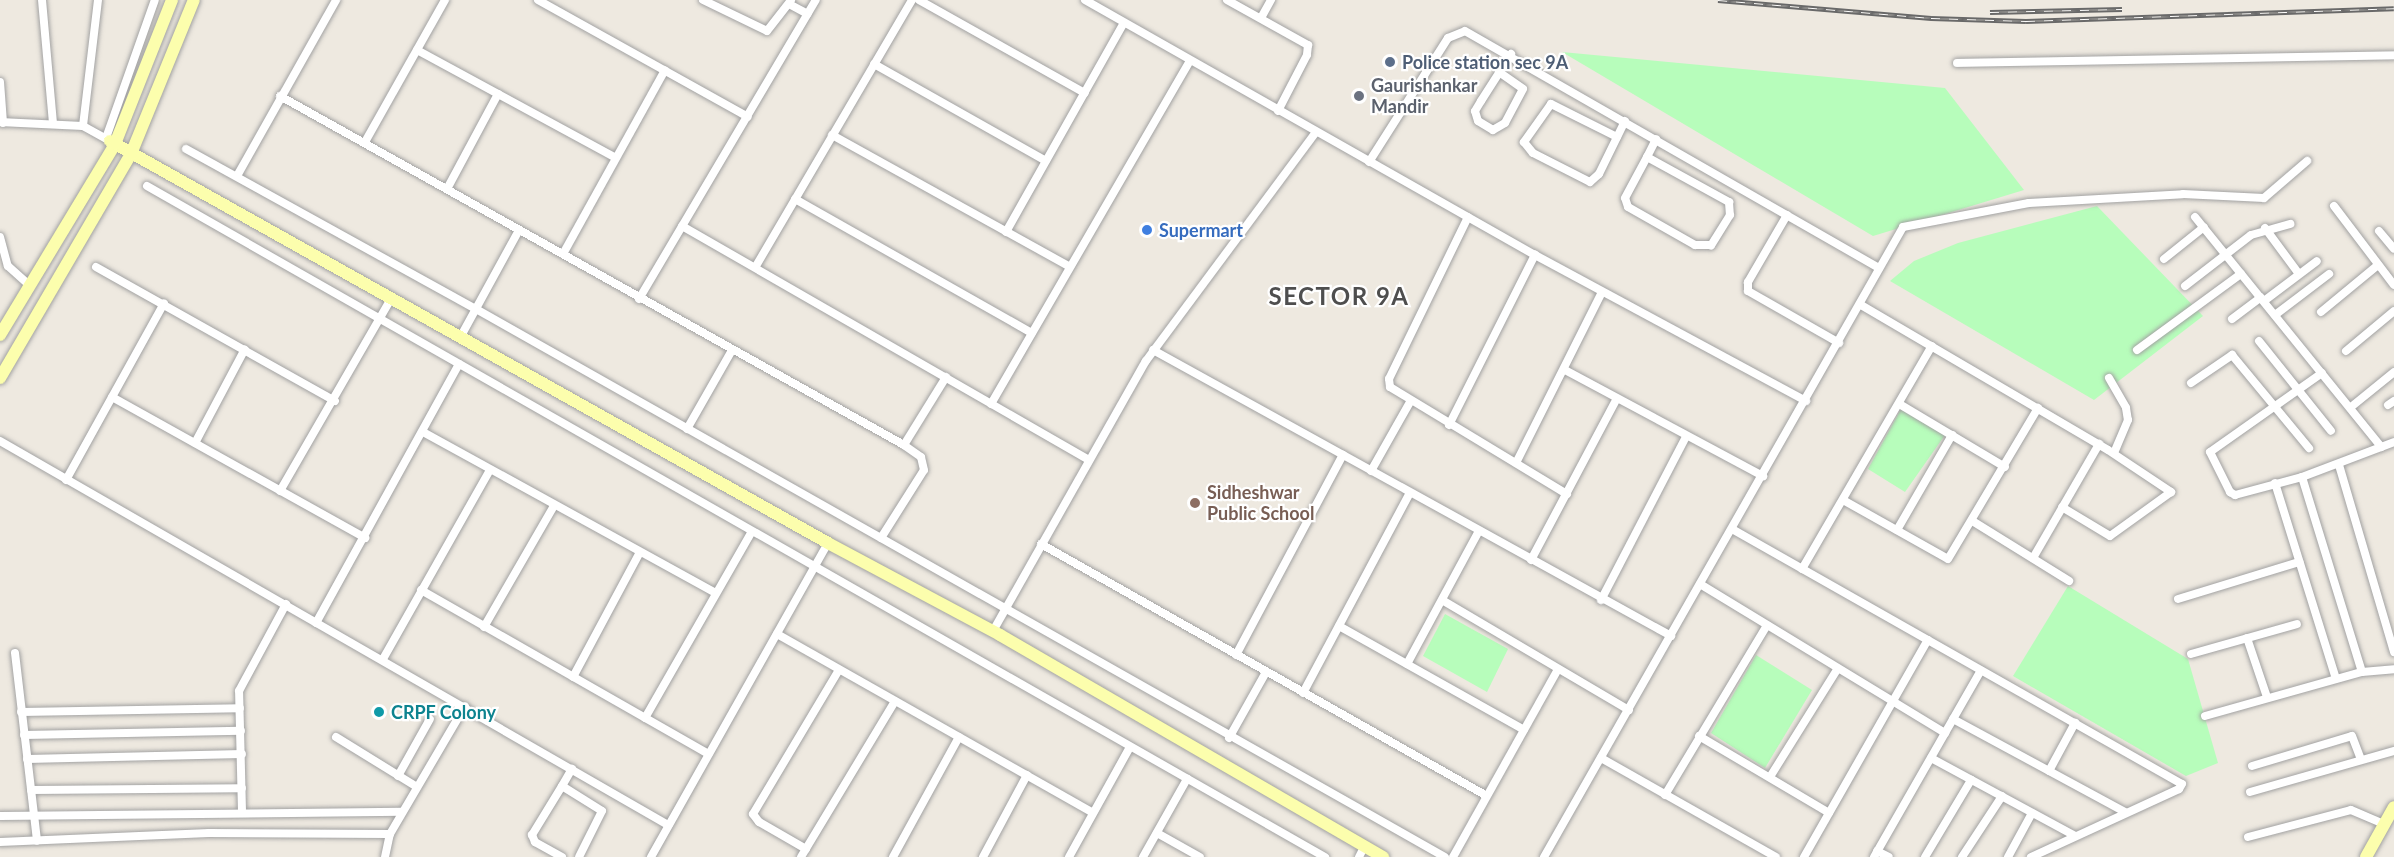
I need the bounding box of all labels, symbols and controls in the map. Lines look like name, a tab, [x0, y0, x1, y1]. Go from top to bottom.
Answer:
place label: Police station sec 9A	[1402, 51, 1568, 73]
marker: Police station sec 9A	[1383, 55, 1397, 69]
place label: Gaurishankar Mandir	[1371, 75, 1477, 118]
marker: Gaurishankar Mandir	[1352, 89, 1366, 103]
place label: Supermart	[1159, 219, 1243, 241]
marker: Supermart	[1140, 223, 1154, 237]
district label: SECTOR 9A	[1268, 282, 1410, 310]
place label: Sidheshwar Public School	[1207, 482, 1314, 524]
marker: Sidheshwar Public School	[1188, 496, 1202, 510]
place label: CRPF Colony	[391, 701, 496, 723]
marker: CRPF Colony	[372, 705, 386, 719]

